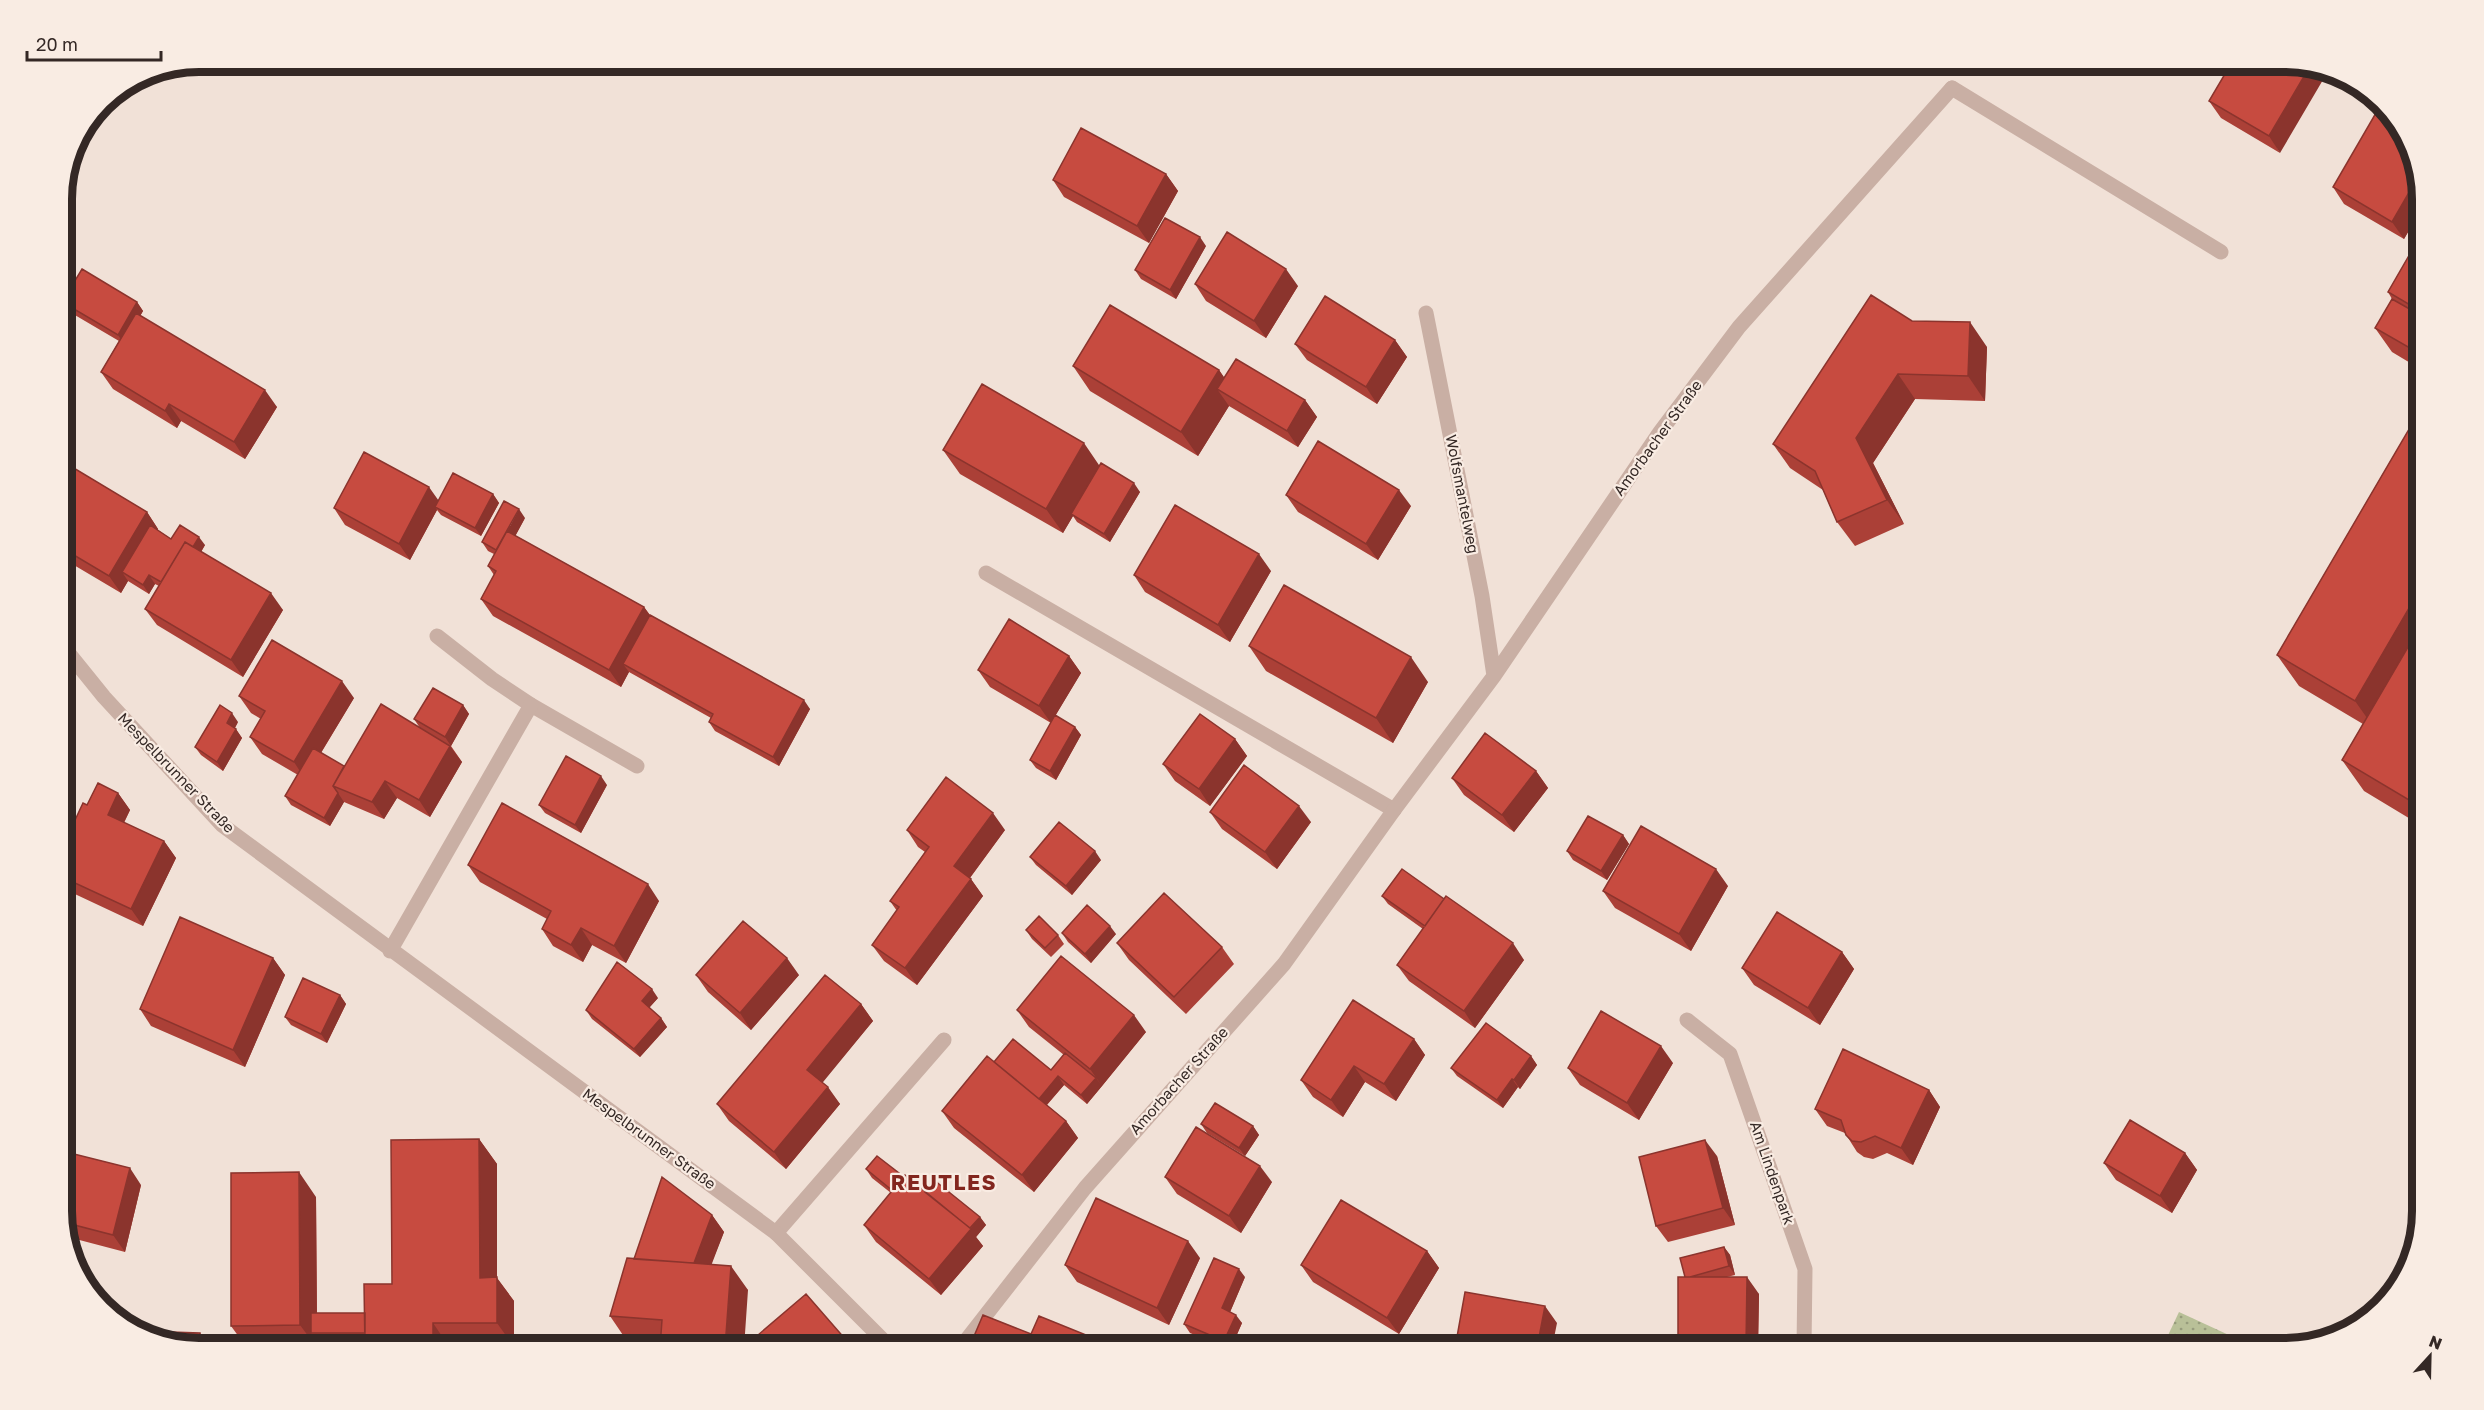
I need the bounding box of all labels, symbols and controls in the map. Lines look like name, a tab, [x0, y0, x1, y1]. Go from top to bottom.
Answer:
scale bar	[27, 24, 160, 62]
text: 20 m	[36, 33, 78, 55]
street label: Amorbacher Straße	[1609, 376, 1705, 499]
street label: Wolfsmantelweg	[1443, 433, 1483, 555]
street label: Mespelbrunner Straße	[115, 708, 239, 836]
street label: Amorbacher Straße	[1125, 1023, 1231, 1138]
street label: Mespelbrunner Straße	[580, 1084, 720, 1193]
street label: Am Lindenpark	[1747, 1119, 1799, 1227]
district label: REUTLES	[891, 1169, 997, 1195]
north arrow	[2400, 1326, 2460, 1386]
text: N	[2426, 1331, 2445, 1354]

